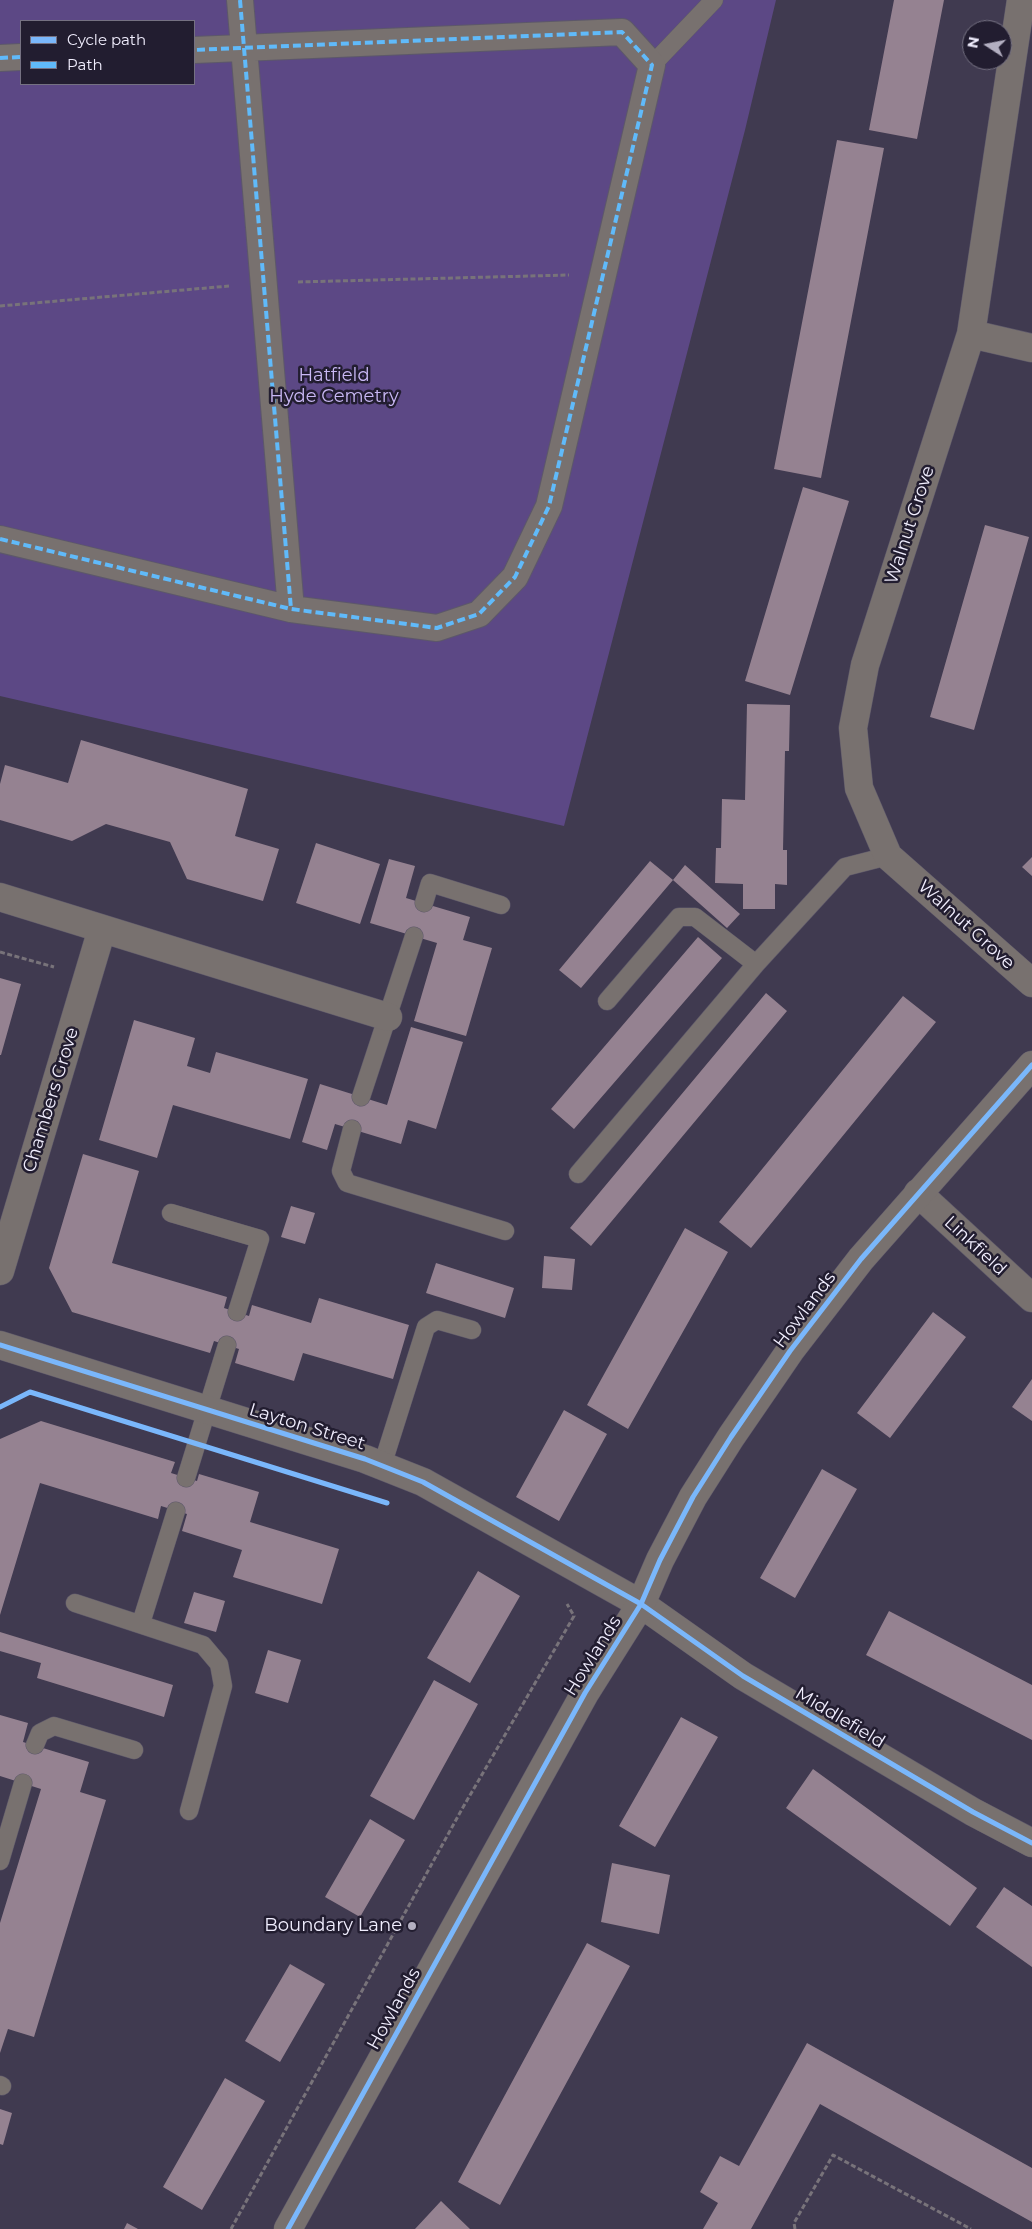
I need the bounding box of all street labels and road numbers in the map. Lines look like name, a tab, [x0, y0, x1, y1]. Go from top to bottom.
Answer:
street label: Walnut Grove	[881, 463, 939, 587]
street label: Walnut Grove	[913, 876, 1019, 974]
street label: Chambers Grove	[19, 1025, 83, 1175]
street label: Linkfield	[939, 1212, 1011, 1280]
street label: Howlands	[769, 1268, 841, 1352]
street label: Layton Street	[246, 1399, 368, 1455]
street label: Howlands	[560, 1612, 626, 1700]
street label: Middlefield	[791, 1683, 889, 1753]
street label: Howlands	[363, 1964, 425, 2054]

